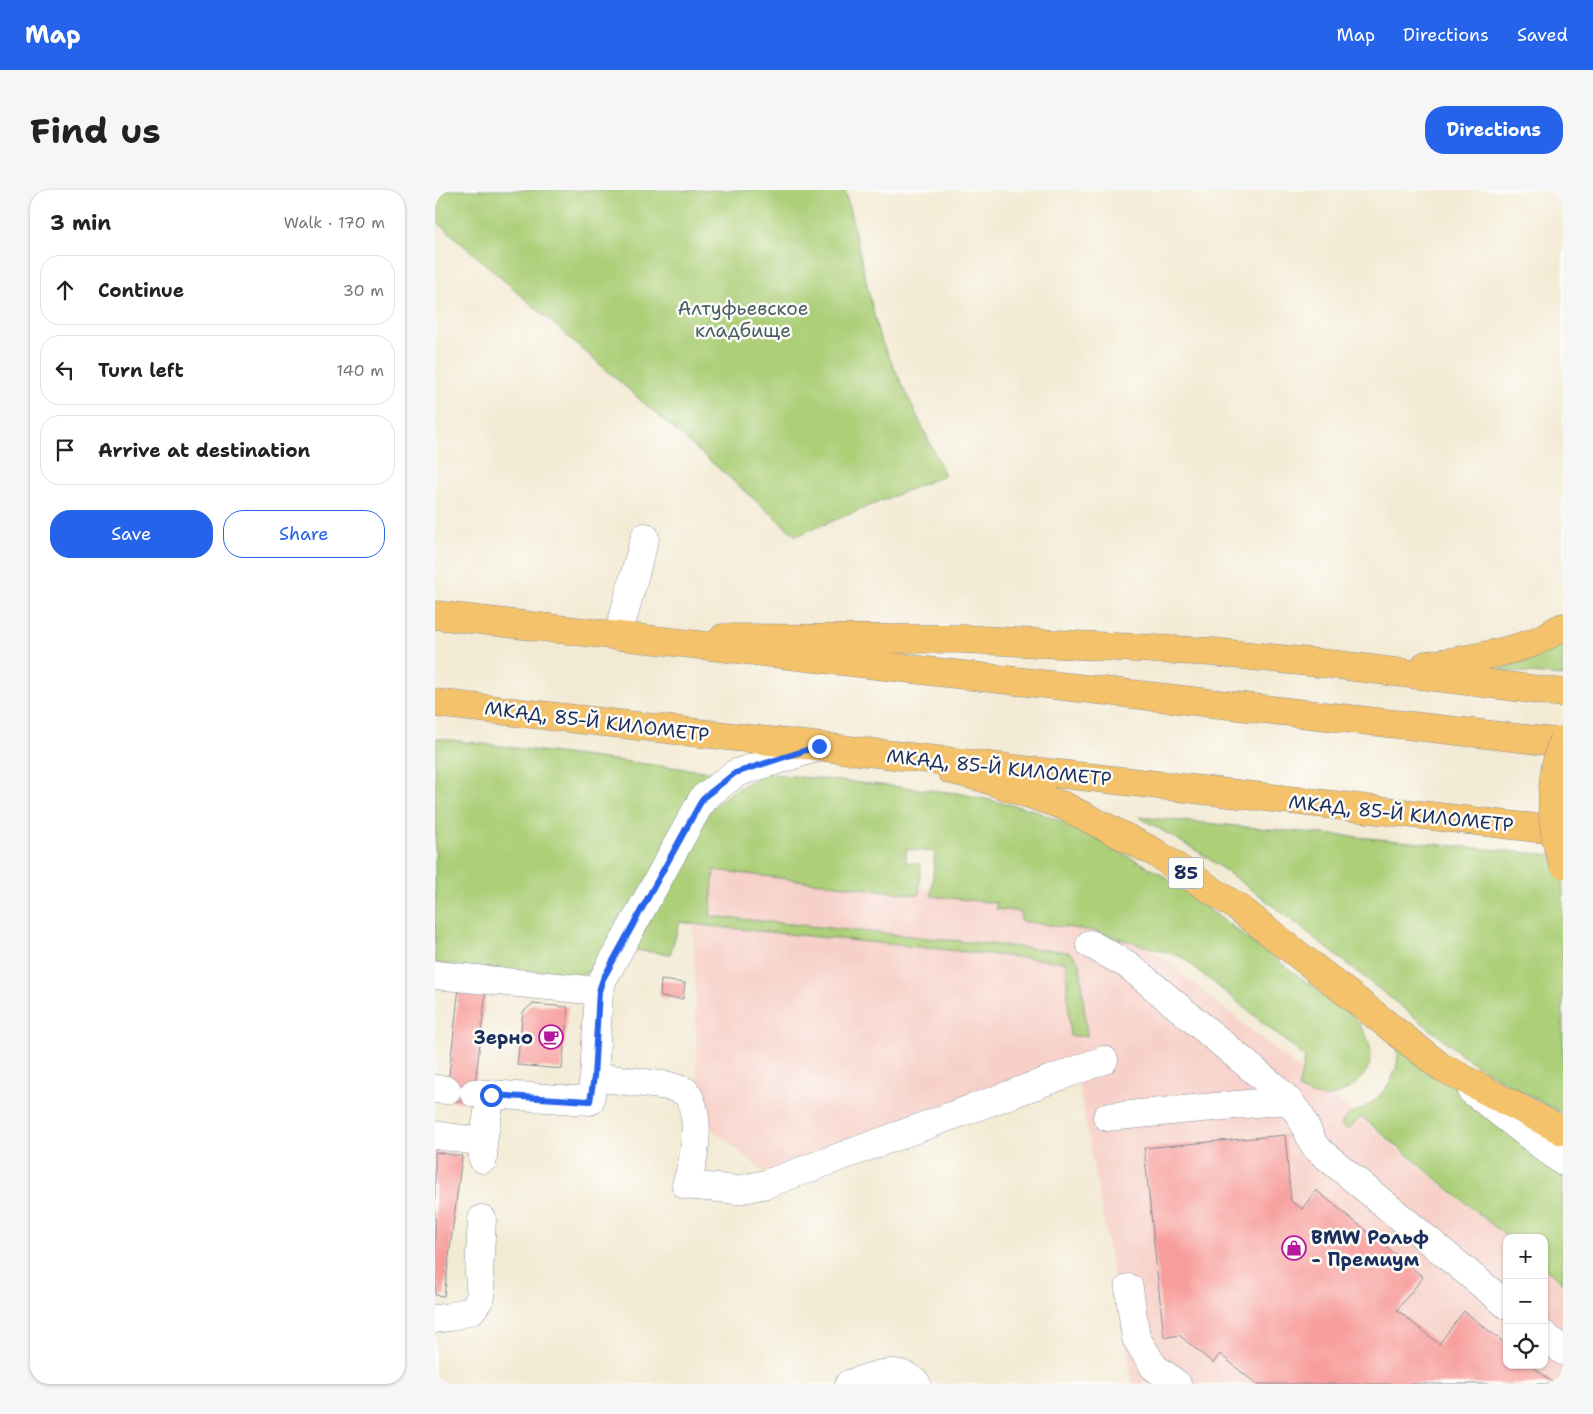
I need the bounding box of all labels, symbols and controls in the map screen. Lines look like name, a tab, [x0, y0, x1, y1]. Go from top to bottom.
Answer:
text: Map	[25, 19, 81, 51]
text: Map	[1337, 23, 1375, 47]
text: Directions	[1403, 23, 1489, 47]
text: Saved	[1517, 23, 1568, 47]
button: Directions	[1425, 106, 1563, 154]
text: Find us	[30, 107, 161, 154]
text: 3 min	[50, 209, 111, 237]
text: Walk · 170 m	[284, 212, 385, 233]
icon: ahead	[51, 276, 79, 304]
text: Continue	[98, 278, 184, 303]
text: 30 m	[343, 280, 384, 301]
park label: Алтуфьевское кладбище	[678, 296, 808, 343]
icon: left	[51, 356, 79, 384]
text: Turn left	[98, 358, 184, 383]
text: 140 m	[337, 360, 384, 381]
icon: arrive	[51, 436, 79, 464]
text: Arrive at destination	[98, 438, 310, 463]
button: Save	[50, 510, 213, 558]
button: Share	[223, 510, 385, 558]
street label: МКАД, 85-Й КИЛОМЕТР	[483, 695, 711, 748]
route end	[808, 735, 831, 758]
street label: МКАД, 85-Й КИЛОМЕТР	[885, 743, 1113, 792]
street label: МКАД, 85-Й КИЛОМЕТР	[1287, 789, 1515, 838]
road number: 85	[1169, 858, 1203, 888]
cafe icon: Зерно	[538, 1024, 564, 1050]
place label: Зерно	[474, 1025, 533, 1050]
route start	[480, 1084, 503, 1107]
place label: BMW Рольф - Премиум	[1311, 1225, 1429, 1272]
map controls	[1503, 1234, 1548, 1369]
button: +	[1503, 1234, 1548, 1279]
shop icon: BMW Рольф - Премиум	[1281, 1235, 1307, 1261]
button: −	[1503, 1279, 1548, 1324]
button: locate	[1503, 1324, 1548, 1369]

